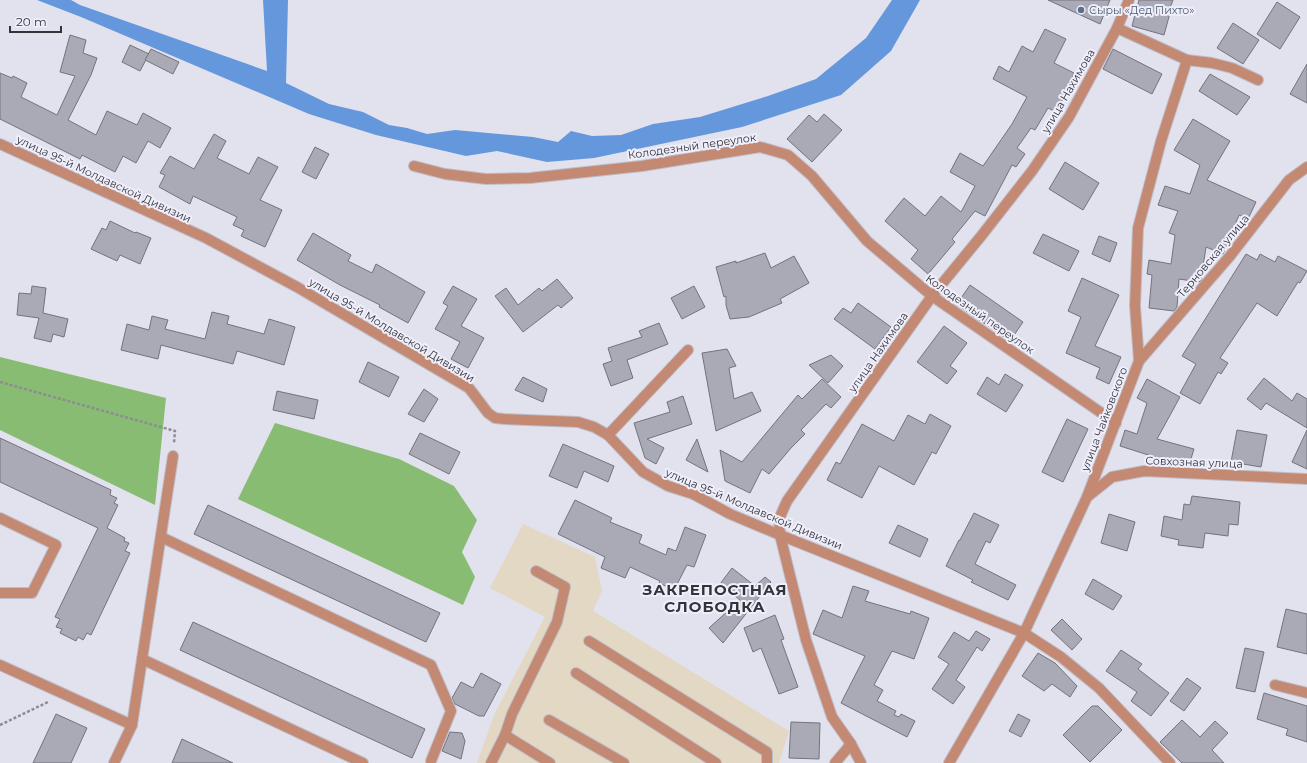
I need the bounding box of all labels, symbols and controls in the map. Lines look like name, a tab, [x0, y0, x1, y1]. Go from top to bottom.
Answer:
place label: Сыры «Дед Пихто»	[1089, 3, 1195, 17]
marker: Сыры «Дед Пихто»	[1076, 5, 1086, 15]
scale bar	[10, 8, 61, 34]
text: 20 m	[16, 14, 47, 29]
street label: улица Нахимова	[1038, 46, 1098, 136]
street label: Колодезный переулок	[627, 130, 758, 162]
street label: улица 95-й Молдавской Дивизии	[14, 132, 194, 226]
street label: Терновская улица	[1174, 212, 1252, 300]
street label: Колодезный переулок	[923, 271, 1037, 357]
street label: улица 95-й Молдавской Дивизии	[306, 274, 477, 385]
street label: улица Нахимова	[845, 309, 911, 396]
street label: улица Чайковского	[1077, 365, 1130, 474]
street label: Совхозная улица	[1145, 453, 1243, 471]
street label: улица 95-й Молдавской Дивизии	[662, 465, 845, 553]
district label: ЗАКРЕПОСТНАЯ СЛОБОДКА	[641, 580, 788, 616]

